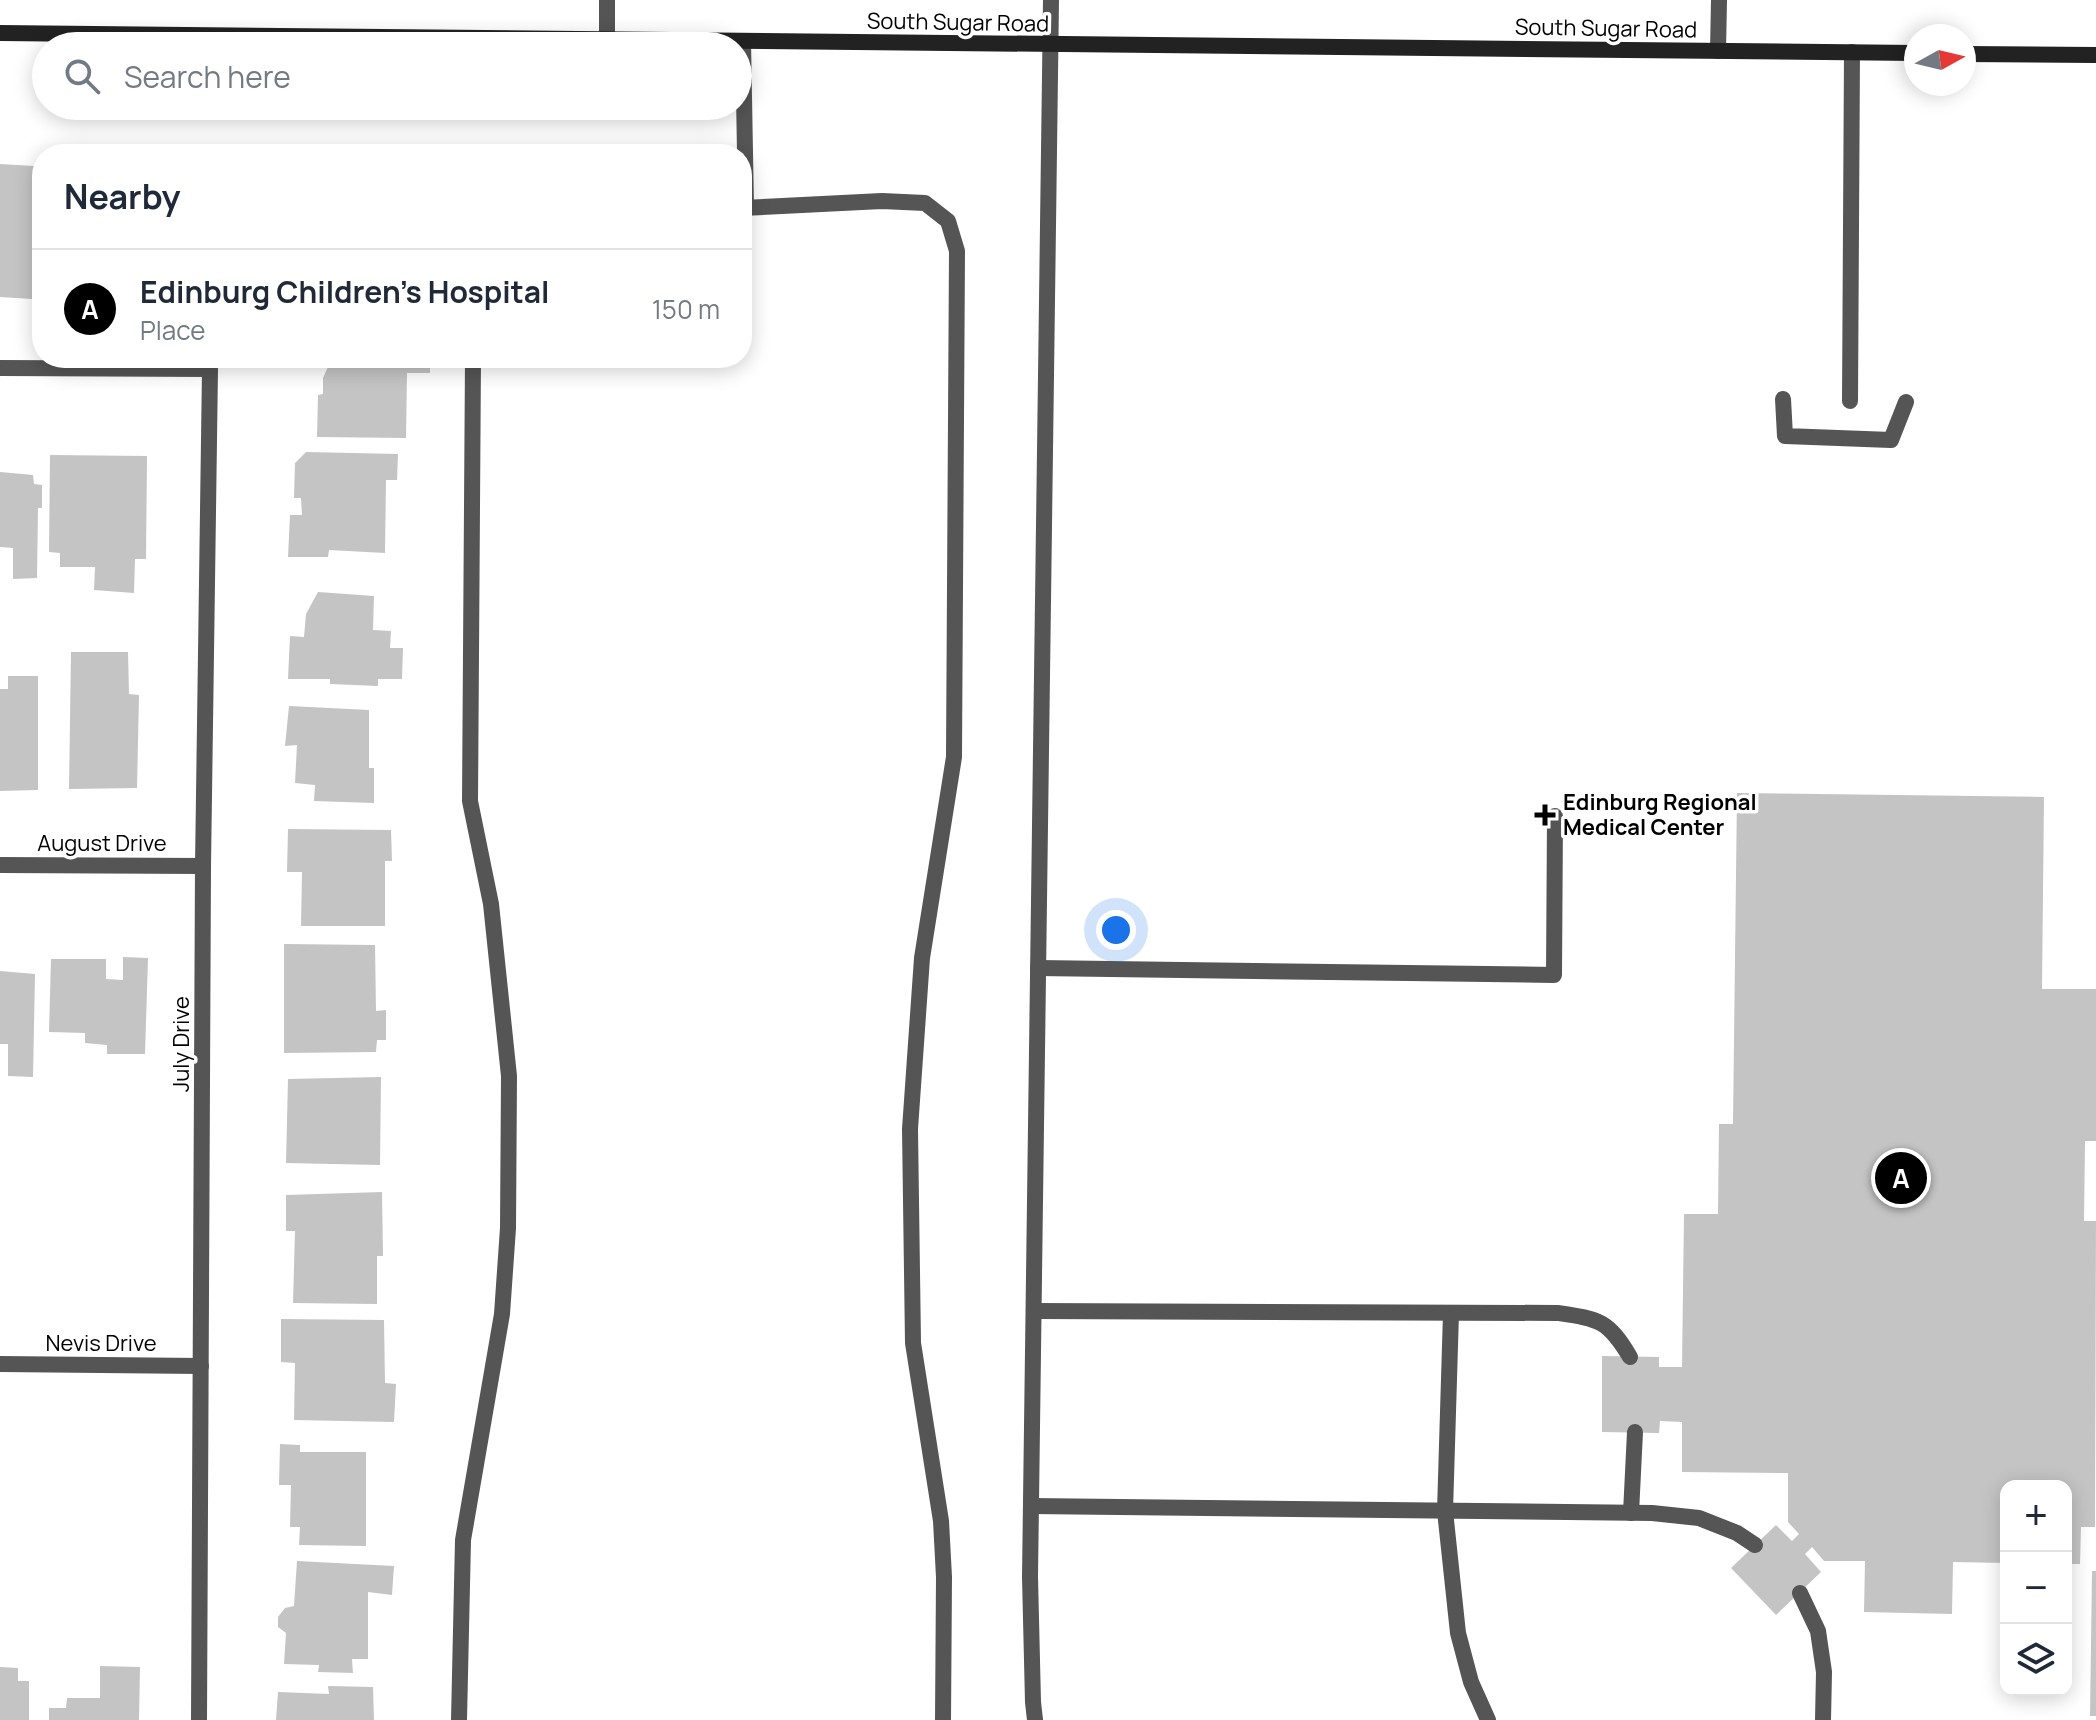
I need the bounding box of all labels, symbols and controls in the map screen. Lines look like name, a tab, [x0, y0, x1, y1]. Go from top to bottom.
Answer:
street label: South Sugar Road	[867, 5, 1049, 39]
street label: South Sugar Road	[1515, 11, 1697, 45]
north arrow	[1904, 24, 1976, 96]
search box	[32, 32, 752, 120]
icon: search	[60, 54, 104, 98]
text: Search here	[124, 56, 291, 97]
text: Nearby	[64, 173, 180, 219]
text: Edinburg Children's Hospital	[140, 271, 549, 312]
text: A	[81, 291, 99, 327]
text: 150 m	[652, 291, 720, 327]
text: Place	[140, 312, 205, 348]
place label: Edinburg Regional Medical Center	[1563, 787, 1757, 842]
marker: Edinburg Regional Medical Center	[1534, 804, 1556, 826]
street label: August Drive	[37, 828, 167, 858]
your location	[1096, 910, 1136, 950]
street label: July Drive	[166, 996, 196, 1092]
pin: A	[1875, 1148, 1927, 1208]
street label: Nevis Drive	[45, 1328, 157, 1358]
map controls	[2000, 1480, 2072, 1696]
button: +	[2000, 1480, 2072, 1552]
button: −	[2000, 1552, 2072, 1624]
button: layers	[2000, 1624, 2072, 1696]

